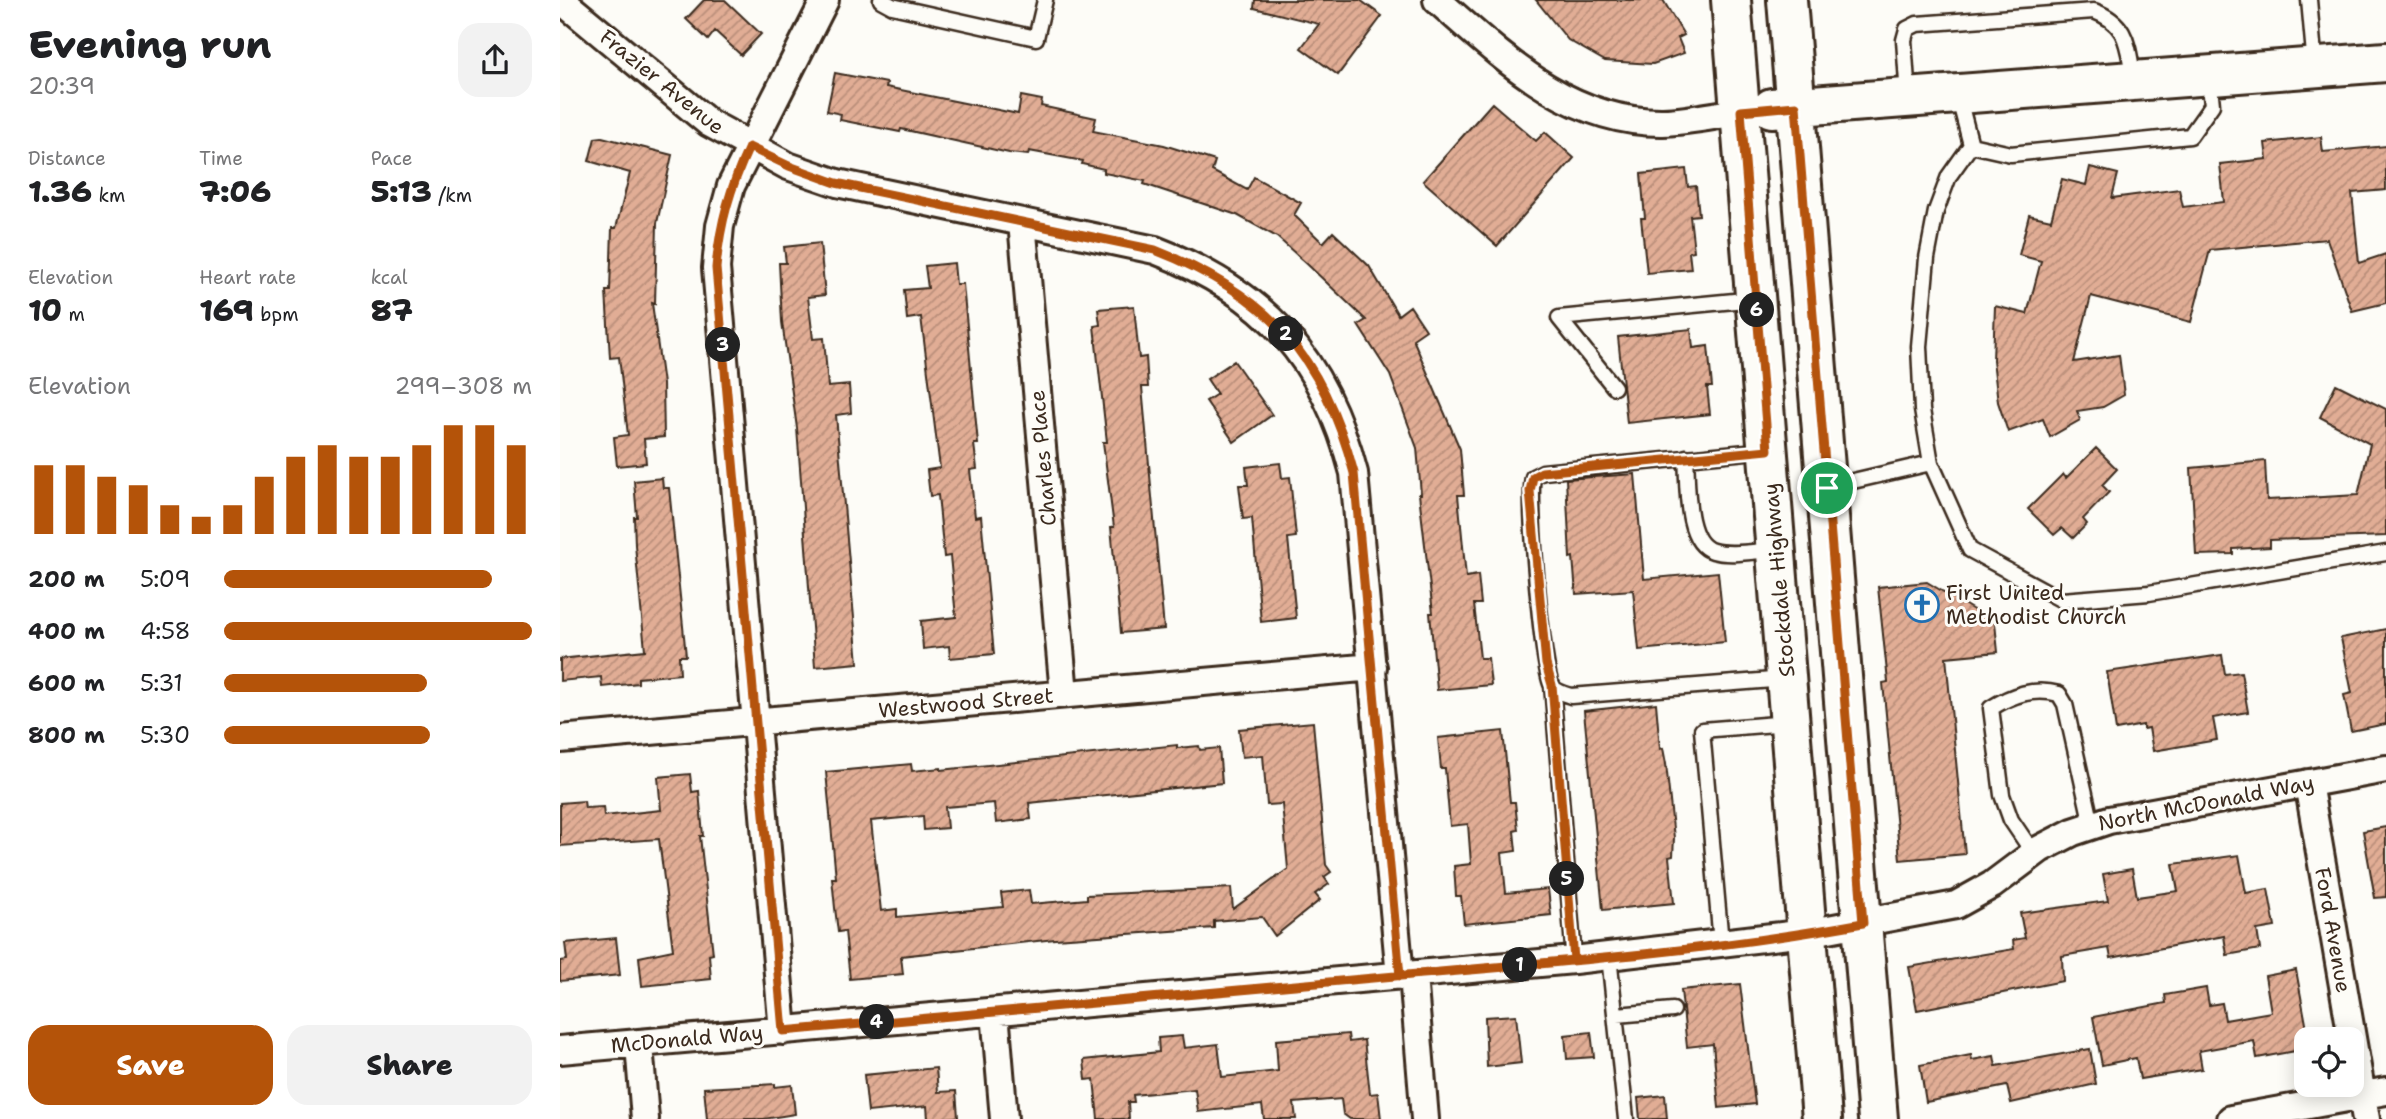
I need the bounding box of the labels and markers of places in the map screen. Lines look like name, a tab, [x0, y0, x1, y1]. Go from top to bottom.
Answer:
pin: 6	[1740, 292, 1774, 328]
pin: 2	[1268, 316, 1304, 352]
pin: 3	[706, 328, 740, 362]
pin	[1797, 458, 1857, 518]
place label: First United Methodist Church	[1946, 579, 2127, 631]
church icon: First United Methodist Church	[1903, 586, 1941, 624]
pin: 5	[1550, 862, 1584, 896]
pin: 1	[1502, 948, 1538, 982]
pin: 4	[860, 1004, 894, 1040]

